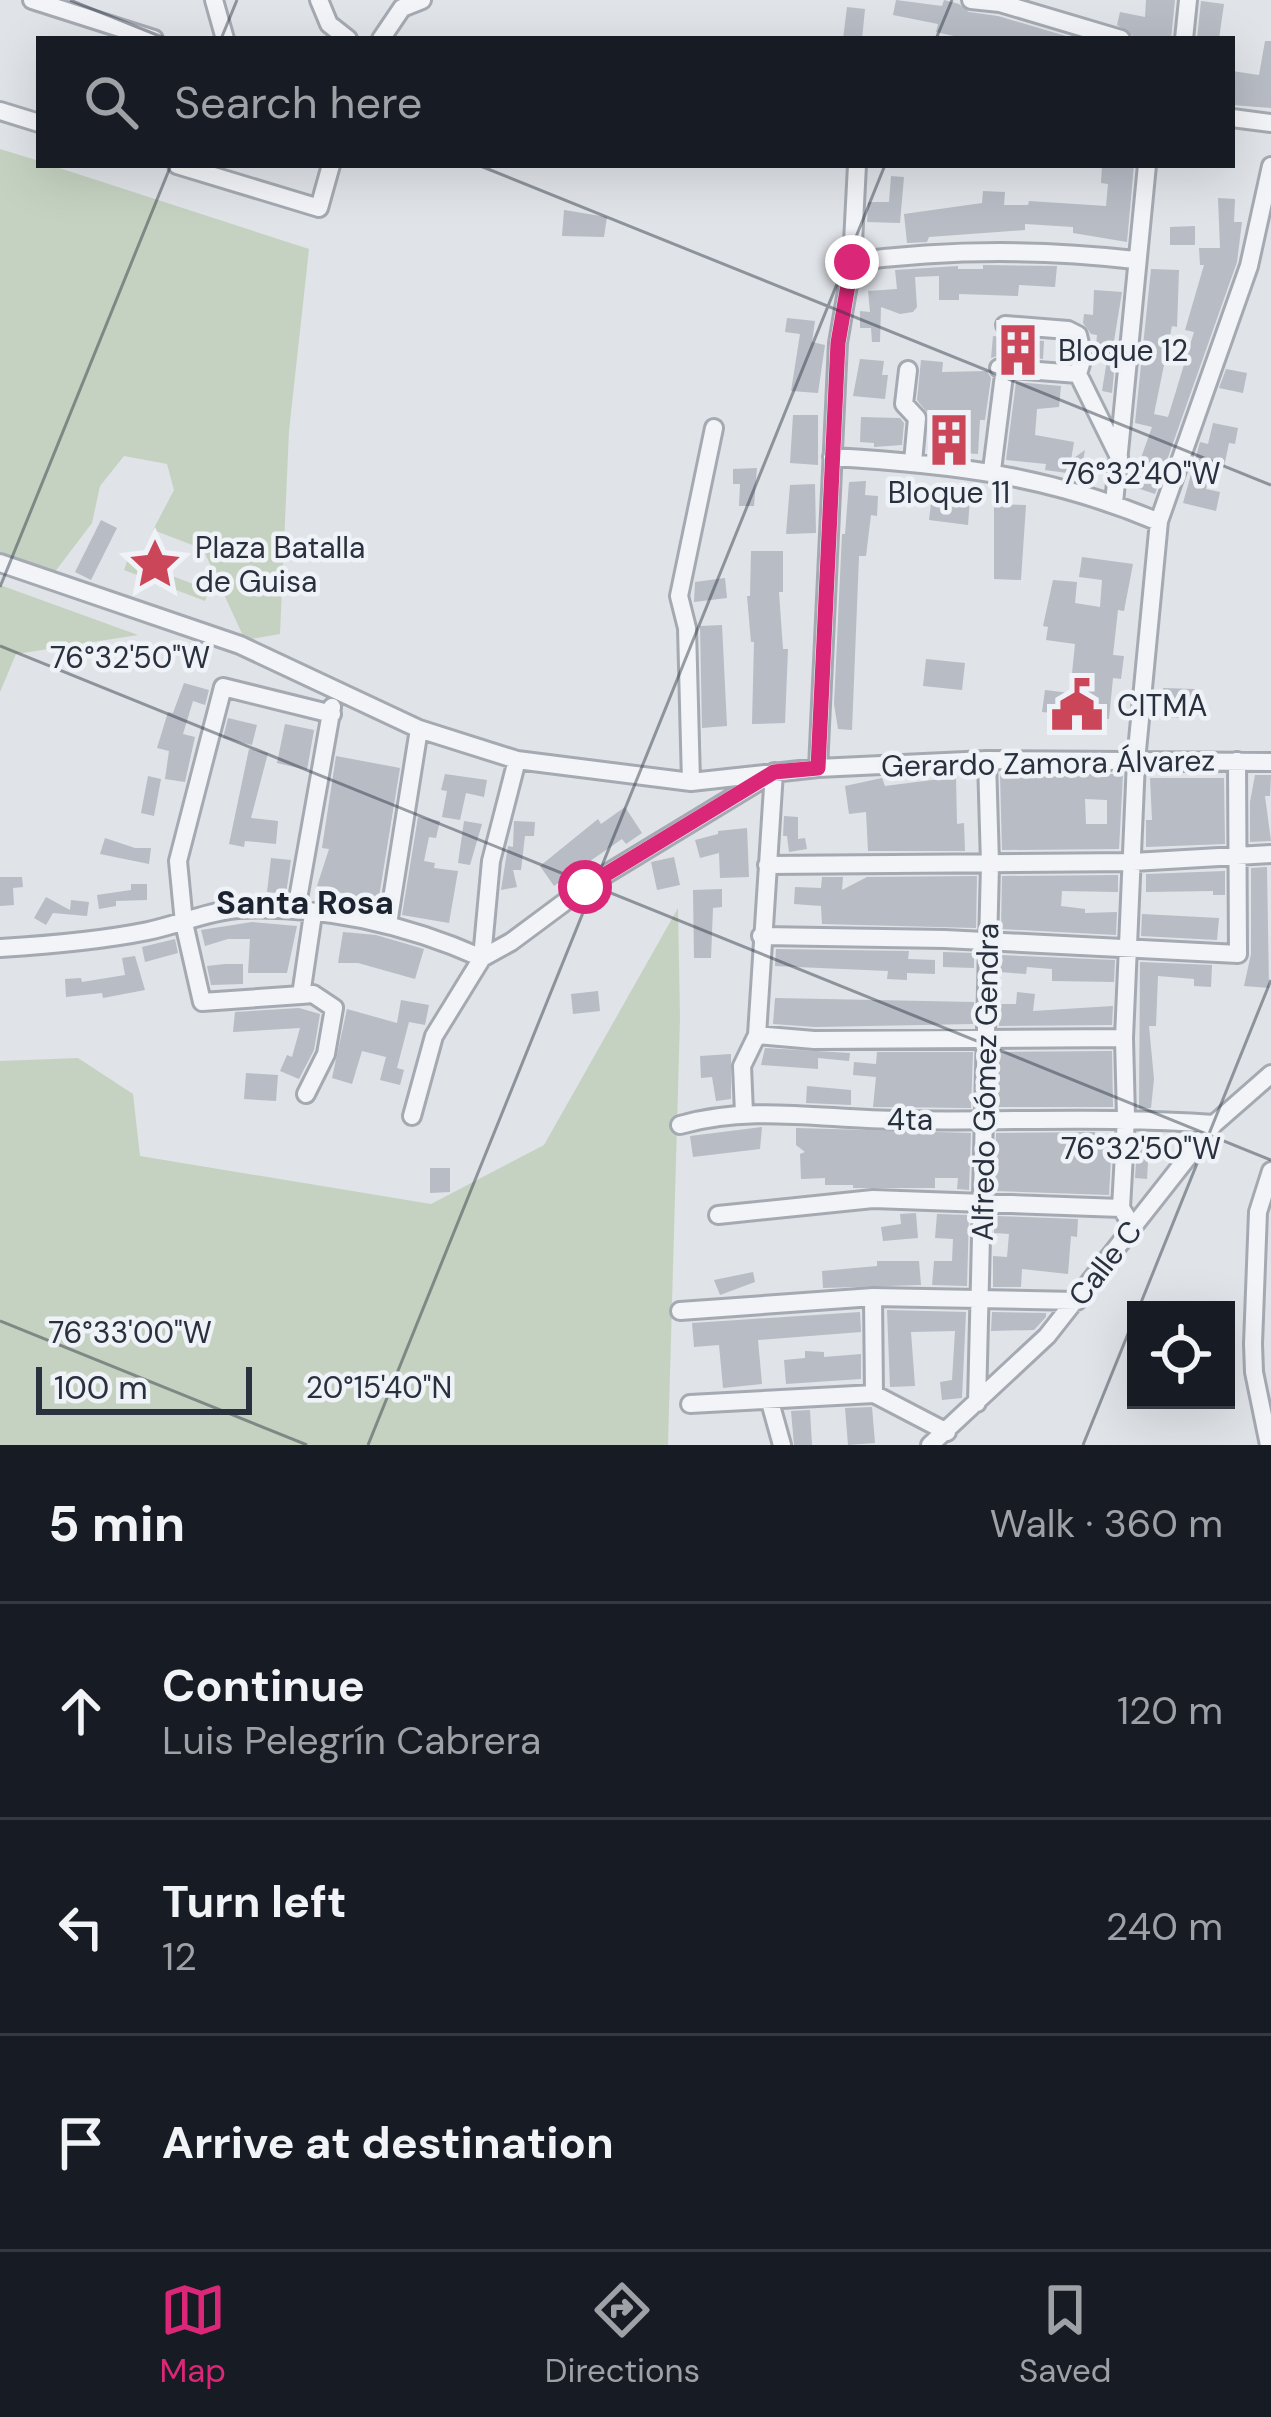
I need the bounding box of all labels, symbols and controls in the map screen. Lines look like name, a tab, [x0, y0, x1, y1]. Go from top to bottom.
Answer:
search box	[36, 36, 1235, 168]
icon: search	[78, 69, 144, 135]
text: Search here	[174, 73, 422, 132]
route end	[825, 235, 879, 289]
building icon: Bloque 12	[989, 321, 1047, 379]
place label: Bloque 12	[1058, 331, 1188, 370]
building icon: Bloque 11	[920, 411, 978, 469]
text: 76°32'40"W	[1061, 454, 1221, 493]
place label: Bloque 11	[888, 473, 1010, 512]
place label: Plaza Batalla de Guisa	[195, 528, 365, 601]
place icon: Plaza Batalla de Guisa	[126, 535, 184, 593]
text: 76°32'50"W	[50, 638, 210, 677]
public building icon: CITMA	[1048, 676, 1106, 734]
place label: CITMA	[1117, 686, 1208, 725]
street label: Gerardo Zamora Álvarez	[881, 741, 1215, 785]
route start	[558, 860, 612, 914]
district label: Santa Rosa	[216, 881, 394, 924]
street label: Alfredo Gómez Gendra	[963, 923, 1007, 1241]
street label: 4ta	[887, 1100, 933, 1139]
text: 76°32'50"W	[1061, 1129, 1221, 1168]
street label: Calle C	[1060, 1212, 1150, 1314]
map controls	[1127, 1301, 1235, 1409]
button: locate	[1127, 1301, 1235, 1409]
text: 76°33'00"W	[48, 1313, 212, 1352]
scale bar	[36, 1361, 252, 1414]
text: 100 m	[54, 1366, 148, 1409]
text: 20°15'40"N	[306, 1368, 452, 1407]
text: 5 min	[48, 1490, 185, 1557]
text: Walk · 360 m	[990, 1498, 1223, 1549]
text: Continue	[162, 1656, 365, 1715]
icon: ahead	[48, 1678, 114, 1744]
text: 120 m	[1117, 1685, 1223, 1736]
text: Luis Pelegrín Cabrera	[162, 1715, 541, 1766]
text: Turn left	[162, 1872, 346, 1931]
icon: left	[48, 1894, 114, 1960]
text: 240 m	[1106, 1901, 1223, 1952]
text: 12	[162, 1931, 197, 1982]
icon: arrive	[48, 2110, 114, 2176]
text: Arrive at destination	[162, 2113, 614, 2172]
tab: Map	[159, 2277, 226, 2392]
tab: Directions	[545, 2277, 700, 2392]
tab: Saved	[1019, 2277, 1112, 2392]

